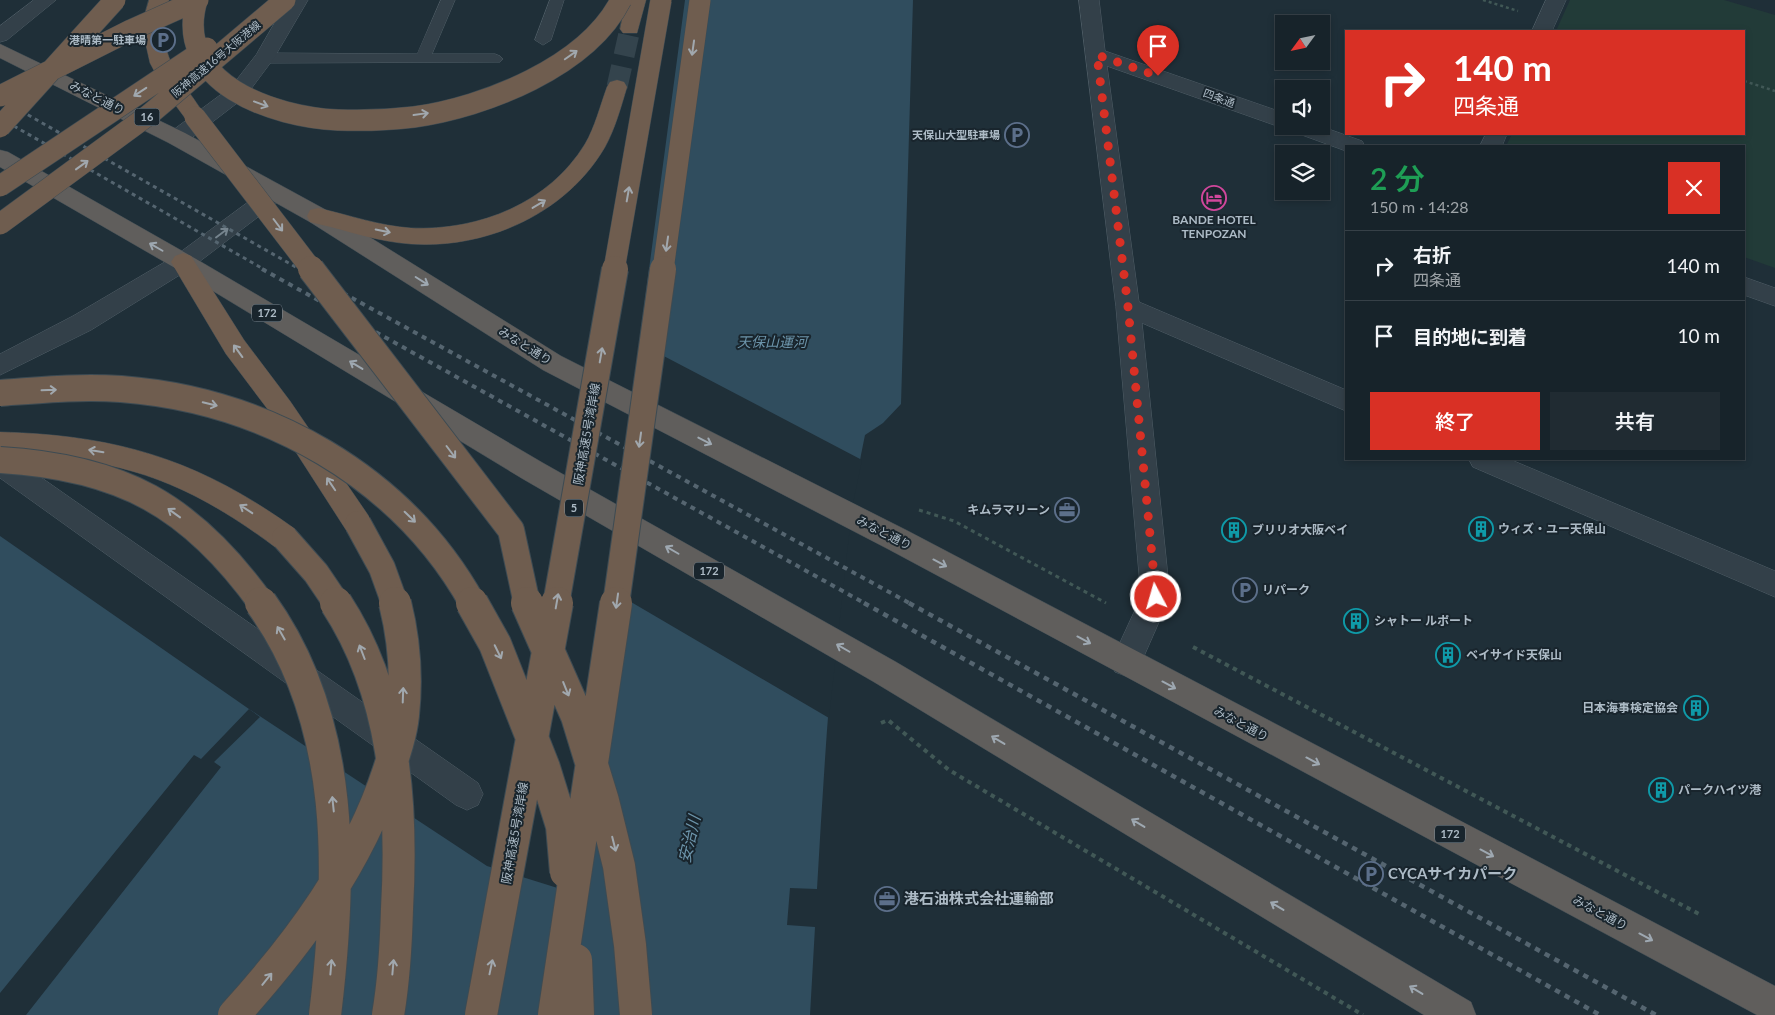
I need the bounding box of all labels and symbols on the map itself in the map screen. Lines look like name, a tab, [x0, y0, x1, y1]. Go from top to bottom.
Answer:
north arrow	[1275, 15, 1330, 70]
street label: 阪神高速16号大阪港線	[169, 18, 263, 100]
pin	[1137, 25, 1179, 76]
parking icon: 港晴第一駐車場	[150, 27, 176, 53]
place label: 港晴第一駐車場	[69, 33, 146, 46]
one-way arrow	[688, 40, 698, 56]
one-way arrow	[564, 50, 578, 60]
street label: みなと通り	[67, 77, 127, 118]
street label: 四条通	[1201, 86, 1237, 109]
one-way arrow	[133, 87, 147, 97]
one-way arrow	[253, 100, 268, 109]
road number: 16	[134, 108, 160, 125]
one-way arrow	[413, 109, 429, 119]
parking icon: 天保山大型駐車場	[1004, 122, 1030, 148]
place label: 天保山大型駐車場	[912, 128, 1000, 141]
one-way arrow	[75, 160, 89, 170]
hotel icon: BANDE HOTEL TENPOZAN	[1201, 185, 1227, 211]
one-way arrow	[624, 187, 634, 203]
one-way arrow	[531, 198, 545, 208]
place label: BANDE HOTEL TENPOZAN	[1172, 212, 1256, 241]
one-way arrow	[272, 218, 283, 231]
one-way arrow	[374, 227, 390, 236]
one-way arrow	[215, 228, 229, 238]
one-way arrow	[662, 236, 672, 252]
one-way arrow	[149, 242, 164, 251]
one-way arrow	[415, 276, 429, 287]
road number: 172	[252, 304, 282, 322]
street label: みなと通り	[496, 323, 555, 368]
water label: 天保山運河	[737, 333, 810, 350]
one-way arrow	[233, 344, 243, 358]
one-way arrow	[596, 347, 606, 363]
one-way arrow	[350, 360, 364, 370]
street label: 阪神高速5号湾岸線	[570, 382, 603, 486]
one-way arrow	[40, 385, 56, 394]
one-way arrow	[201, 400, 217, 409]
one-way arrow	[635, 431, 645, 447]
one-way arrow	[697, 436, 712, 446]
one-way arrow	[88, 445, 104, 455]
one-way arrow	[446, 445, 456, 459]
one-way arrow	[326, 477, 336, 491]
office icon: キムラマリーン	[1054, 497, 1080, 523]
road number: 5	[565, 499, 583, 516]
place label: キムラマリーン	[967, 502, 1050, 517]
one-way arrow	[239, 503, 253, 514]
one-way arrow	[167, 508, 181, 518]
one-way arrow	[403, 510, 415, 522]
street label: みなと通り	[854, 512, 914, 553]
building icon: ウィズ・ユー天保山	[1468, 516, 1494, 542]
building icon: ブリリオ大阪ベイ	[1221, 517, 1247, 543]
place label: ウィズ・ユー天保山	[1498, 521, 1606, 536]
place label: ブリリオ大阪ベイ	[1252, 522, 1348, 537]
one-way arrow	[664, 545, 679, 555]
one-way arrow	[933, 558, 948, 568]
road number: 172	[694, 562, 724, 580]
position arrow	[1129, 570, 1181, 622]
parking icon: リパーク	[1232, 577, 1258, 603]
place label: リパーク	[1262, 582, 1310, 597]
one-way arrow	[612, 592, 622, 608]
one-way arrow	[553, 593, 563, 609]
building icon: シャトー ルポート	[1343, 608, 1369, 634]
place label: シャトー ルポート	[1374, 613, 1473, 628]
one-way arrow	[276, 627, 286, 641]
one-way arrow	[1076, 635, 1091, 645]
one-way arrow	[836, 642, 851, 652]
building icon: ベイサイド天保山	[1435, 642, 1461, 668]
one-way arrow	[494, 644, 504, 659]
one-way arrow	[357, 645, 366, 660]
place label: ベイサイド天保山	[1466, 647, 1562, 662]
one-way arrow	[561, 681, 571, 696]
one-way arrow	[1161, 681, 1176, 690]
one-way arrow	[398, 688, 408, 704]
building icon: 日本海事検定協会	[1683, 695, 1709, 721]
place label: 日本海事検定協会	[1582, 700, 1678, 715]
street label: みなと通り	[1211, 703, 1271, 744]
one-way arrow	[992, 734, 1006, 744]
one-way arrow	[1305, 756, 1320, 766]
building icon: パークハイツ港	[1648, 777, 1674, 803]
street label: 阪神高速5号湾岸線	[498, 781, 531, 885]
place label: パークハイツ港	[1678, 782, 1761, 797]
one-way arrow	[328, 797, 338, 813]
water label: 安治川	[674, 811, 704, 864]
one-way arrow	[1130, 818, 1145, 828]
road number: 172	[1435, 826, 1465, 842]
one-way arrow	[610, 835, 619, 851]
one-way arrow	[1480, 848, 1495, 858]
parking icon: CYCAサイカパーク	[1358, 861, 1384, 887]
place label: CYCAサイカパーク	[1388, 864, 1517, 882]
office icon: 港石油株式会社運輸部	[874, 886, 900, 912]
place label: 港石油株式会社運輸部	[904, 889, 1054, 907]
street label: みなと通り	[1570, 892, 1630, 933]
one-way arrow	[1270, 901, 1285, 911]
one-way arrow	[1639, 932, 1654, 942]
one-way arrow	[326, 959, 336, 975]
one-way arrow	[388, 959, 398, 975]
one-way arrow	[486, 960, 496, 976]
one-way arrow	[261, 973, 272, 986]
one-way arrow	[1410, 984, 1424, 994]

